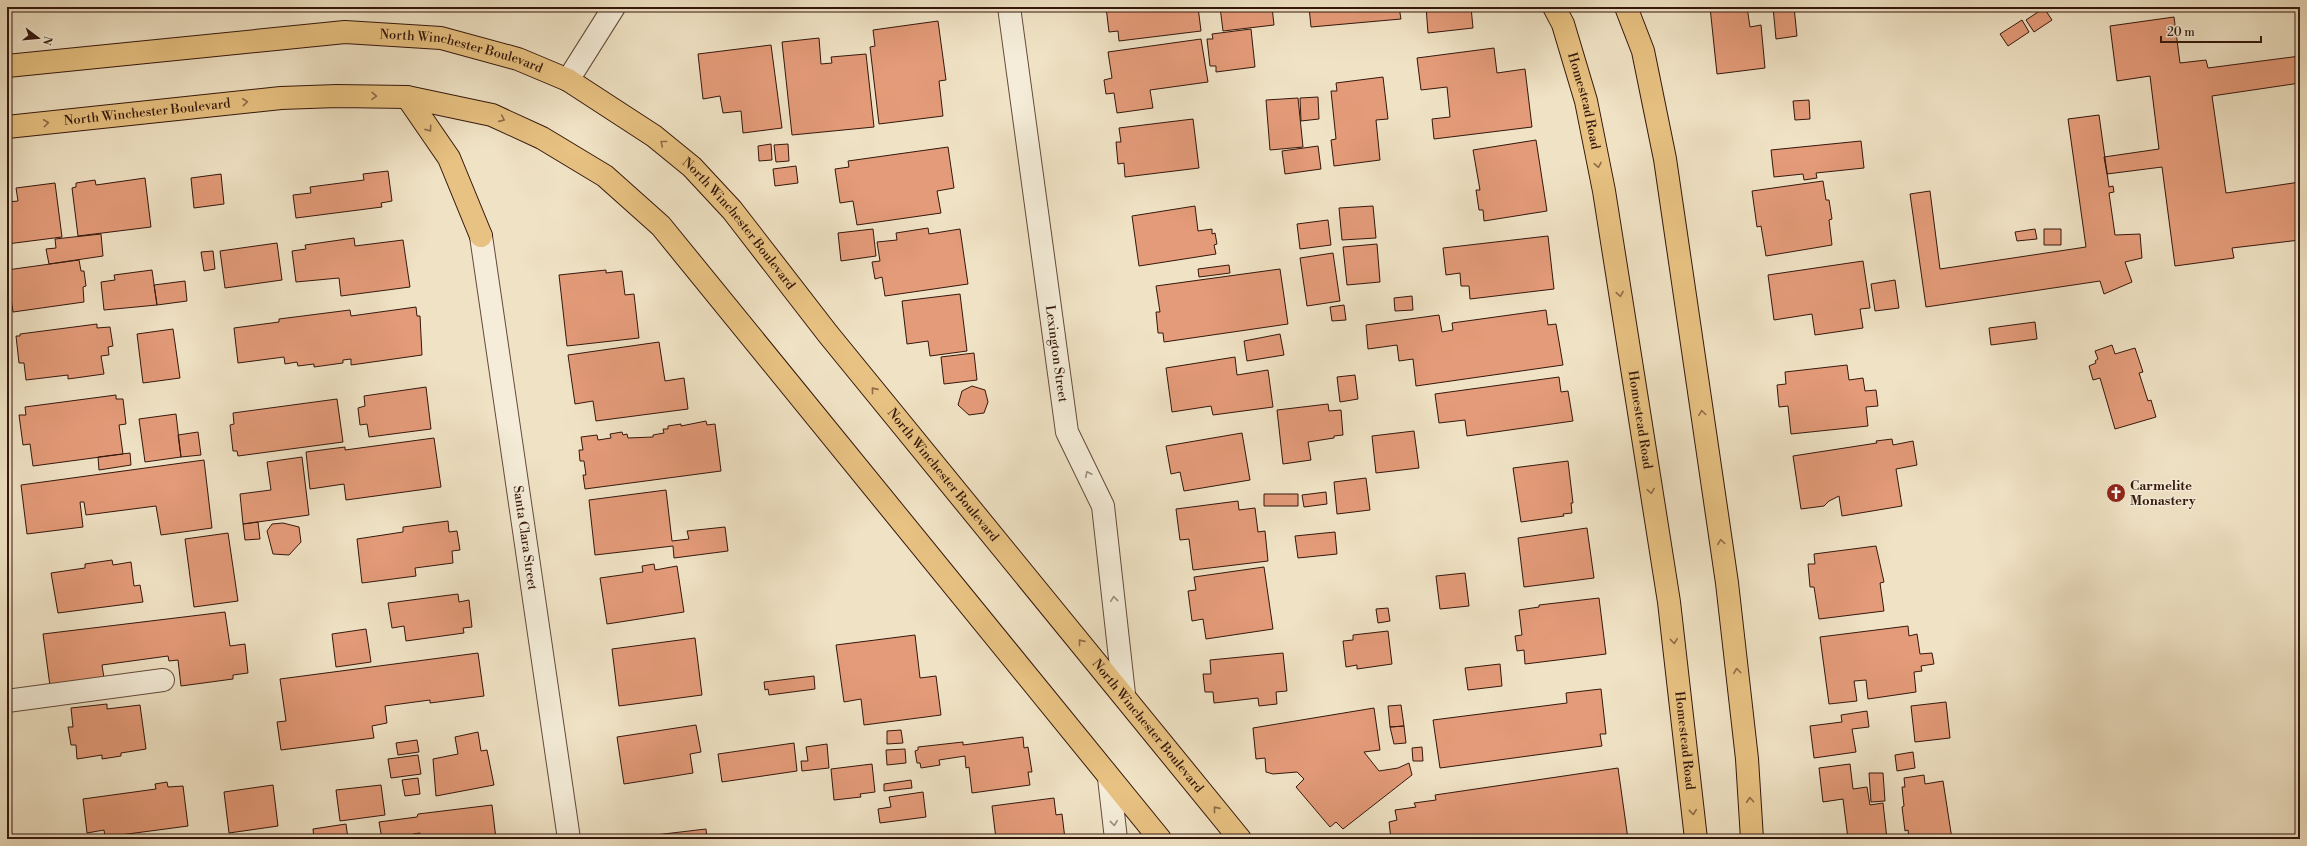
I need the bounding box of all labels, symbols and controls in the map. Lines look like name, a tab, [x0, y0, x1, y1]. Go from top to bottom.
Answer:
north arrow	[18, 18, 58, 58]
scale bar	[2161, 18, 2261, 44]
text: 20 m	[2167, 25, 2195, 40]
street label: North Winchester Boulevard	[379, 26, 546, 77]
text: N	[39, 34, 55, 47]
street label: Homestead Road	[1564, 51, 1604, 151]
one-way arrow	[371, 92, 377, 100]
street label: North Winchester Boulevard	[63, 95, 232, 129]
one-way arrow	[242, 98, 248, 107]
one-way arrow	[498, 115, 505, 123]
one-way arrow	[43, 119, 49, 128]
one-way arrow	[424, 125, 432, 132]
one-way arrow	[660, 141, 667, 148]
street label: North Winchester Boulevard	[679, 154, 799, 293]
one-way arrow	[1594, 162, 1602, 169]
one-way arrow	[1615, 291, 1624, 297]
street label: Lexington Street	[1042, 304, 1071, 404]
street label: Homestead Road	[1625, 369, 1656, 471]
one-way arrow	[872, 387, 879, 395]
street label: North Winchester Boulevard	[884, 405, 1003, 545]
one-way arrow	[1698, 410, 1707, 416]
one-way arrow	[1085, 470, 1093, 478]
place label: Carmelite Monastery	[2130, 478, 2196, 509]
church icon: Carmelite Monastery	[2105, 482, 2127, 504]
street label: Santa Clara Street	[510, 484, 541, 592]
one-way arrow	[1647, 488, 1655, 494]
one-way arrow	[1717, 539, 1726, 545]
one-way arrow	[1109, 596, 1118, 602]
one-way arrow	[1669, 638, 1678, 644]
one-way arrow	[1079, 639, 1086, 647]
street label: North Winchester Boulevard	[1089, 656, 1207, 796]
one-way arrow	[1733, 668, 1742, 674]
street label: Homestead Road	[1671, 690, 1698, 792]
one-way arrow	[1745, 797, 1754, 803]
one-way arrow	[1213, 806, 1220, 813]
one-way arrow	[1688, 809, 1697, 815]
one-way arrow	[1109, 820, 1118, 826]

